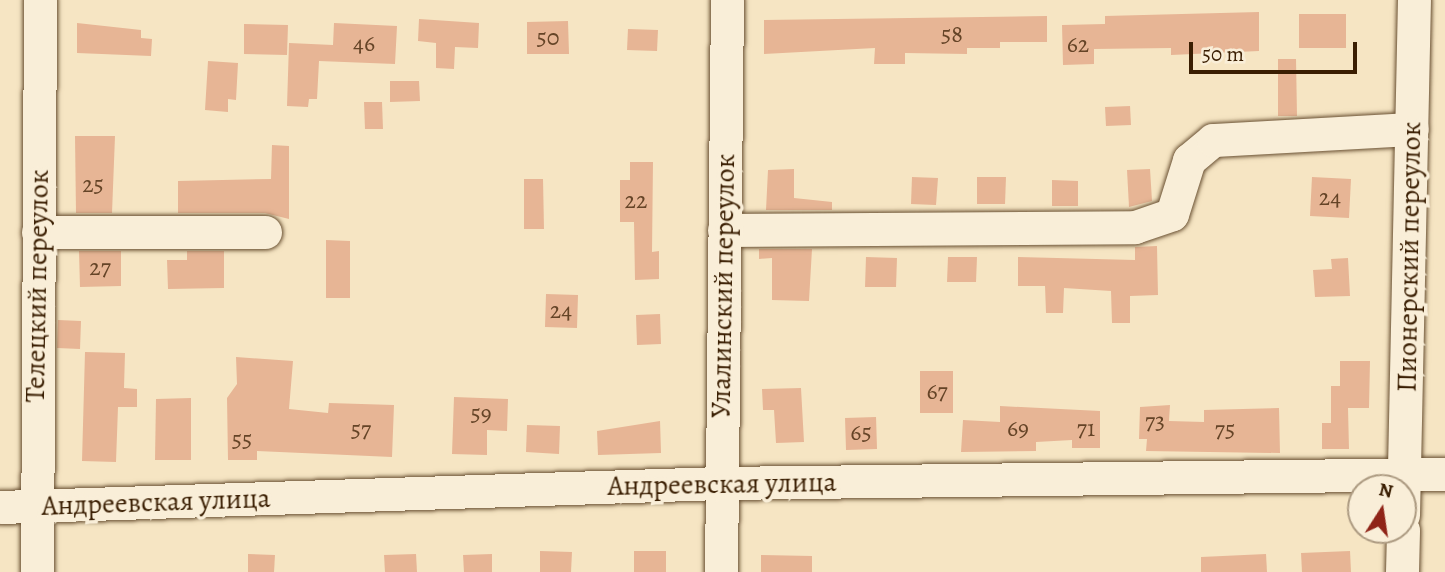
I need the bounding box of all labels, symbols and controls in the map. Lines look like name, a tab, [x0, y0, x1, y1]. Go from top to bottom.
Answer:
house number: 58	[941, 21, 963, 49]
house number: 50	[536, 24, 560, 52]
scale bar	[1193, 28, 1361, 72]
house number: 46	[353, 30, 375, 58]
house number: 62	[1067, 31, 1089, 59]
text: 50 m	[1202, 40, 1244, 68]
street label: Пионерский переулок	[1390, 122, 1428, 392]
street label: Улалинский переулок	[704, 154, 742, 418]
street label: Телецкий переулок	[18, 169, 56, 403]
house number: 25	[82, 171, 104, 199]
house number: 24	[1319, 184, 1341, 212]
house number: 22	[625, 187, 647, 215]
house number: 27	[89, 254, 111, 282]
house number: 24	[550, 297, 572, 325]
house number: 67	[926, 378, 948, 406]
house number: 59	[470, 400, 492, 428]
house number: 73	[1145, 408, 1165, 436]
house number: 69	[1007, 415, 1029, 443]
house number: 71	[1077, 415, 1095, 443]
house number: 57	[351, 416, 371, 444]
house number: 75	[1215, 416, 1235, 444]
house number: 65	[850, 419, 872, 447]
house number: 55	[232, 426, 252, 454]
street label: Андреевская улица	[607, 465, 837, 503]
north arrow	[1347, 474, 1417, 544]
text: N	[1376, 476, 1395, 505]
street label: Андреевская улица	[41, 481, 271, 523]

